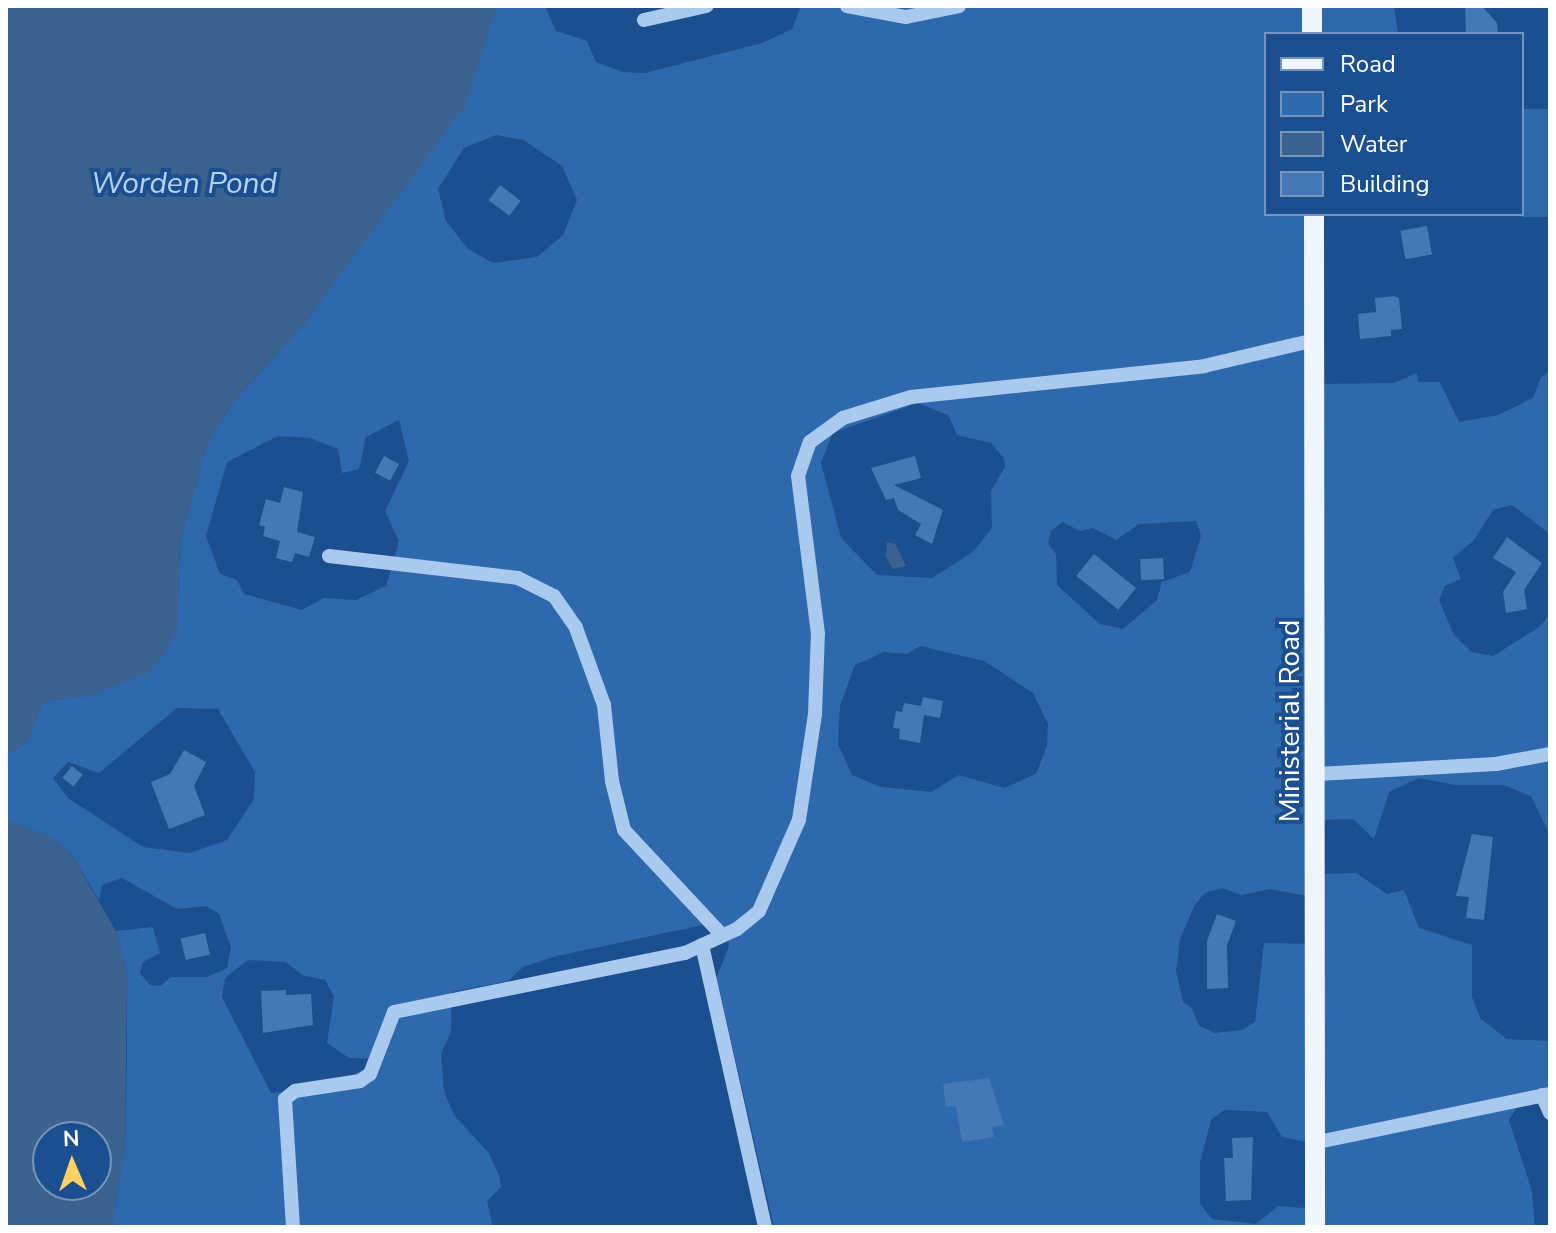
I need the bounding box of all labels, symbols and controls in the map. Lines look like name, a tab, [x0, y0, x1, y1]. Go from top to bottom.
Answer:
legend	[1264, 32, 1524, 216]
text: Road	[1340, 48, 1396, 80]
text: Park	[1340, 88, 1388, 120]
text: Water	[1340, 128, 1407, 160]
water label: Worden Pond	[91, 166, 277, 202]
text: Building	[1340, 168, 1430, 200]
street label: Ministerial Road	[1273, 620, 1307, 822]
north arrow	[32, 1121, 112, 1201]
text: N	[62, 1124, 80, 1154]

